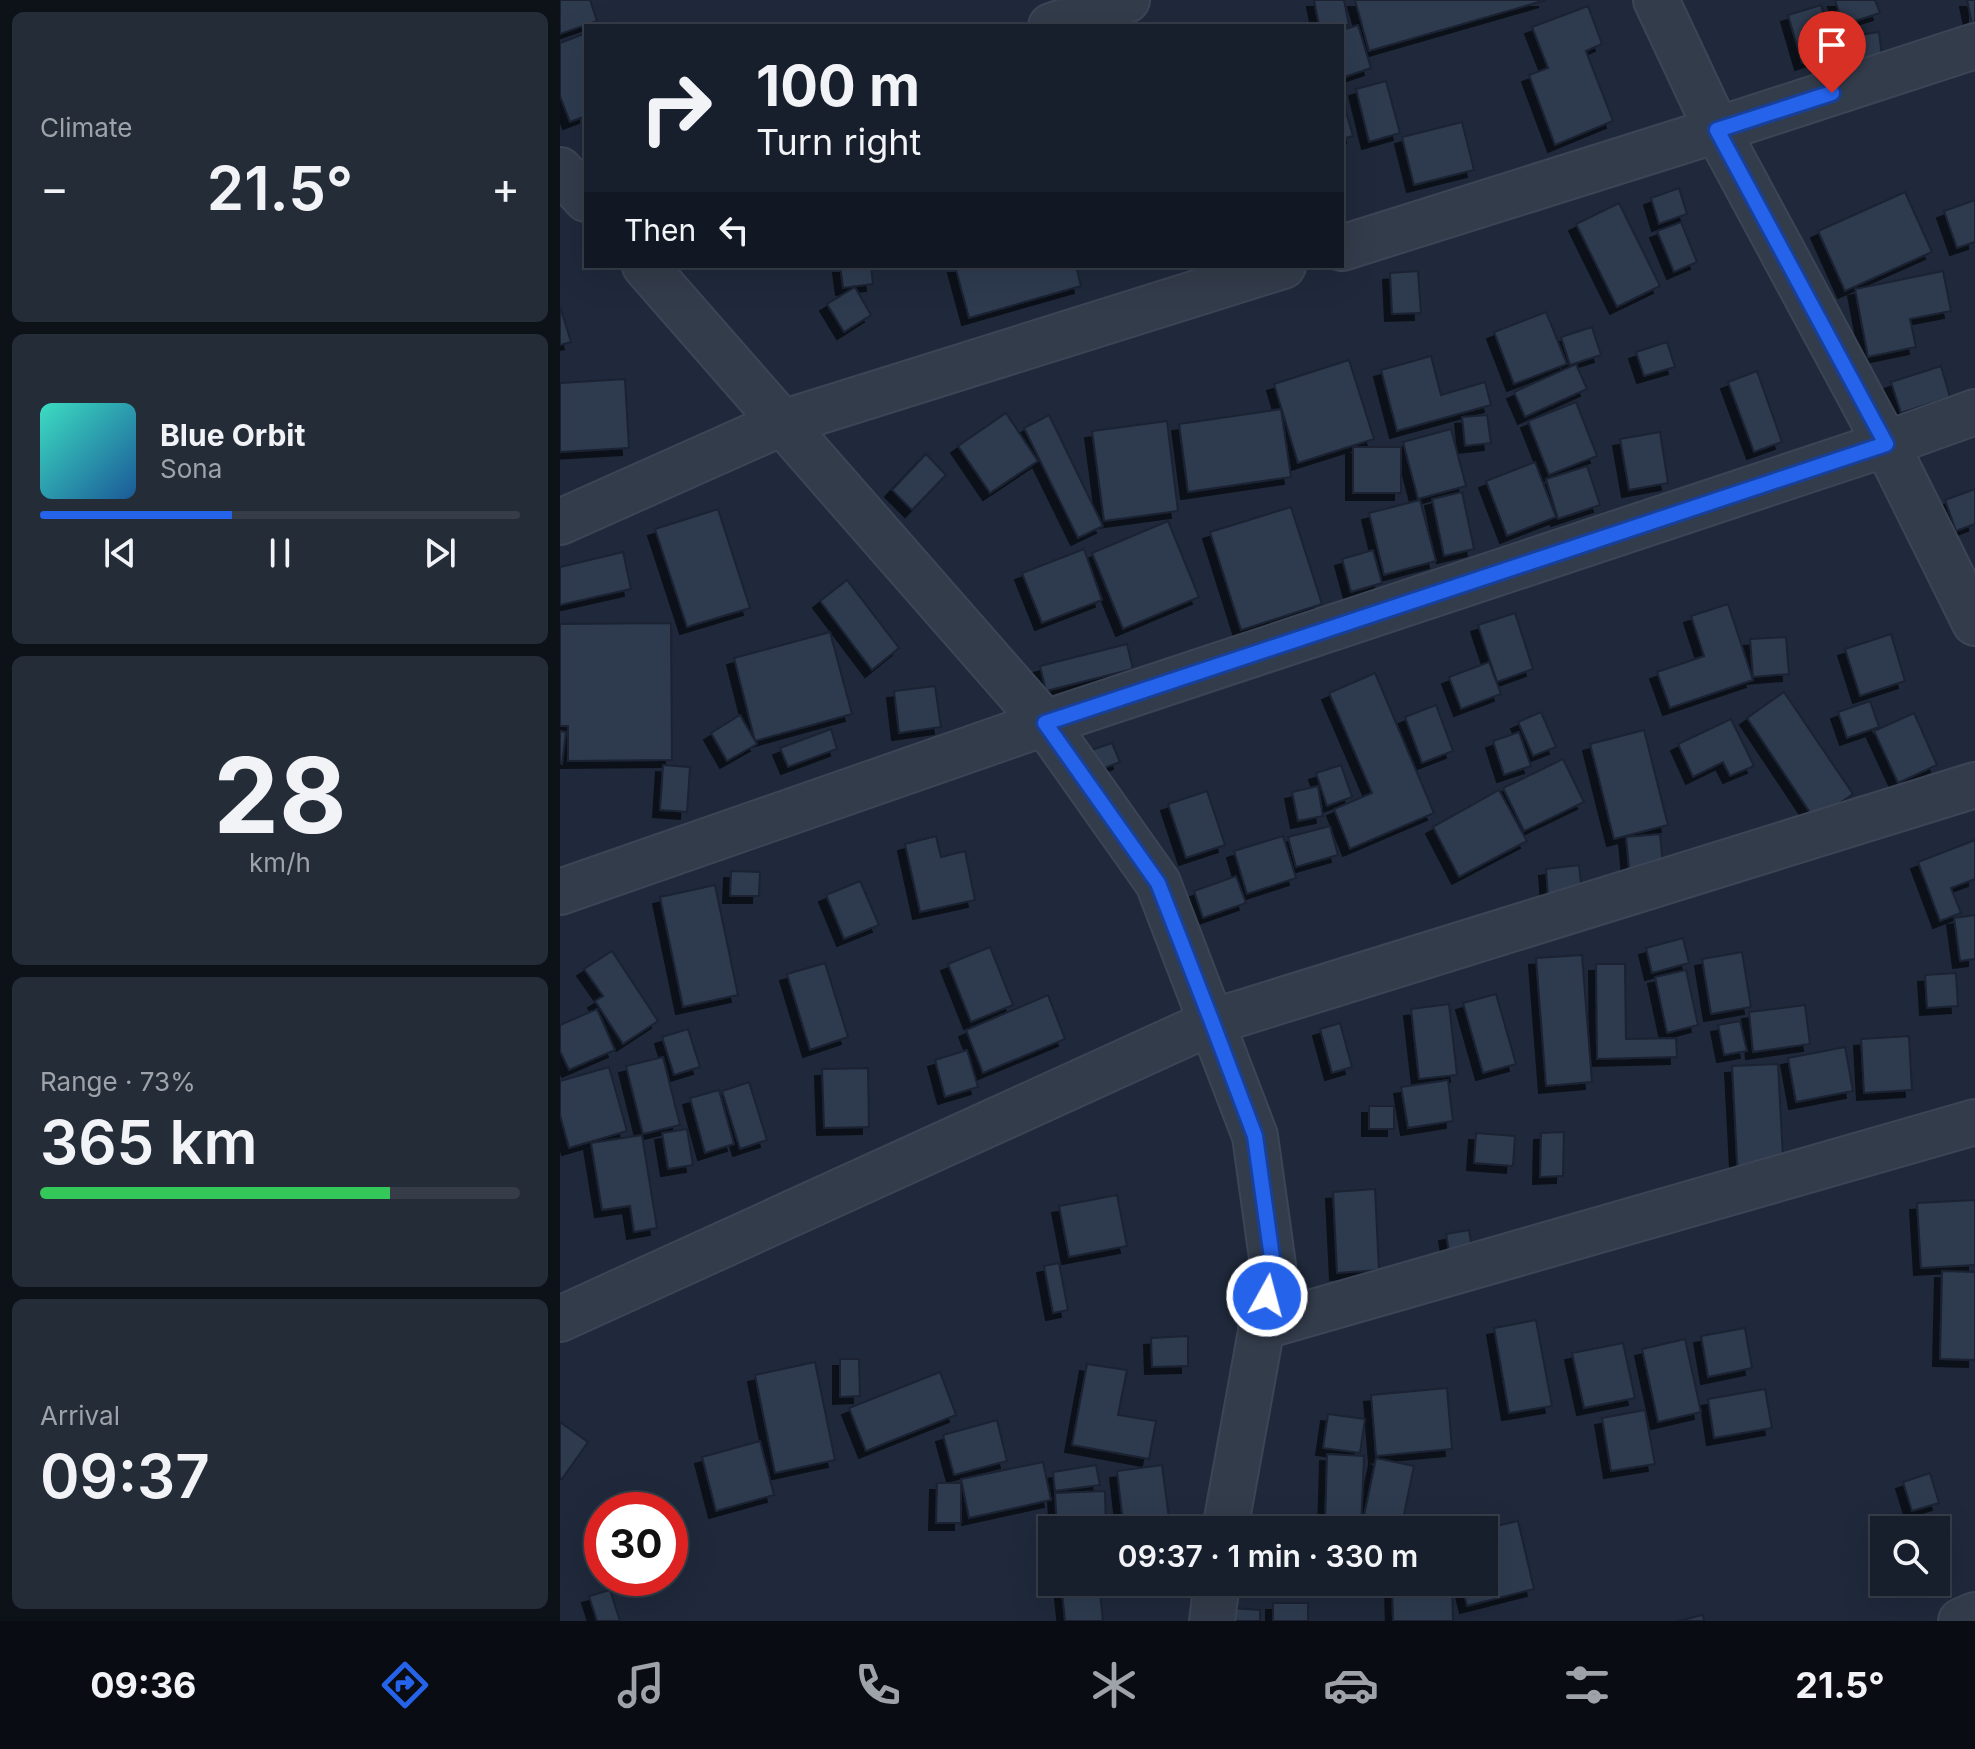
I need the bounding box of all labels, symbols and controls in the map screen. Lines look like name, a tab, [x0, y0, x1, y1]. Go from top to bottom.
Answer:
pin	[1798, 11, 1866, 93]
icon: arrive	[1810, 23, 1854, 67]
text: 100 m	[756, 52, 920, 120]
icon: right	[624, 56, 728, 160]
text: Climate	[40, 112, 132, 143]
text: Turn right	[756, 120, 921, 164]
text: 21.5°	[207, 152, 353, 224]
text: −	[40, 161, 69, 215]
text: +	[491, 161, 520, 215]
icon: left	[712, 208, 756, 252]
text: Then	[624, 212, 696, 248]
text: Blue Orbit	[160, 417, 305, 453]
text: Sona	[160, 453, 222, 484]
icon: previous	[98, 531, 142, 575]
icon: pause	[258, 531, 302, 575]
icon: next	[418, 531, 462, 575]
text: 28	[213, 732, 347, 858]
text: km/h	[249, 847, 311, 878]
text: Range · 73%	[40, 1066, 196, 1097]
text: 365 km	[40, 1106, 258, 1178]
position arrow	[1225, 1254, 1309, 1338]
text: Arrival	[40, 1400, 120, 1431]
text: 09:37	[40, 1440, 210, 1512]
speed limit sign: 30	[584, 1492, 688, 1596]
map controls	[1870, 1516, 1950, 1596]
button: search	[1870, 1516, 1950, 1596]
text: 09:37 · 1 min · 330 m	[1118, 1538, 1418, 1574]
icon: directions	[377, 1657, 433, 1713]
icon: music	[613, 1657, 669, 1713]
icon: phone	[850, 1657, 906, 1713]
icon: climate	[1086, 1657, 1142, 1713]
icon: car	[1323, 1657, 1379, 1713]
icon: filters	[1559, 1657, 1615, 1713]
text: 09:36	[90, 1663, 197, 1707]
text: 21.5°	[1795, 1663, 1885, 1707]

